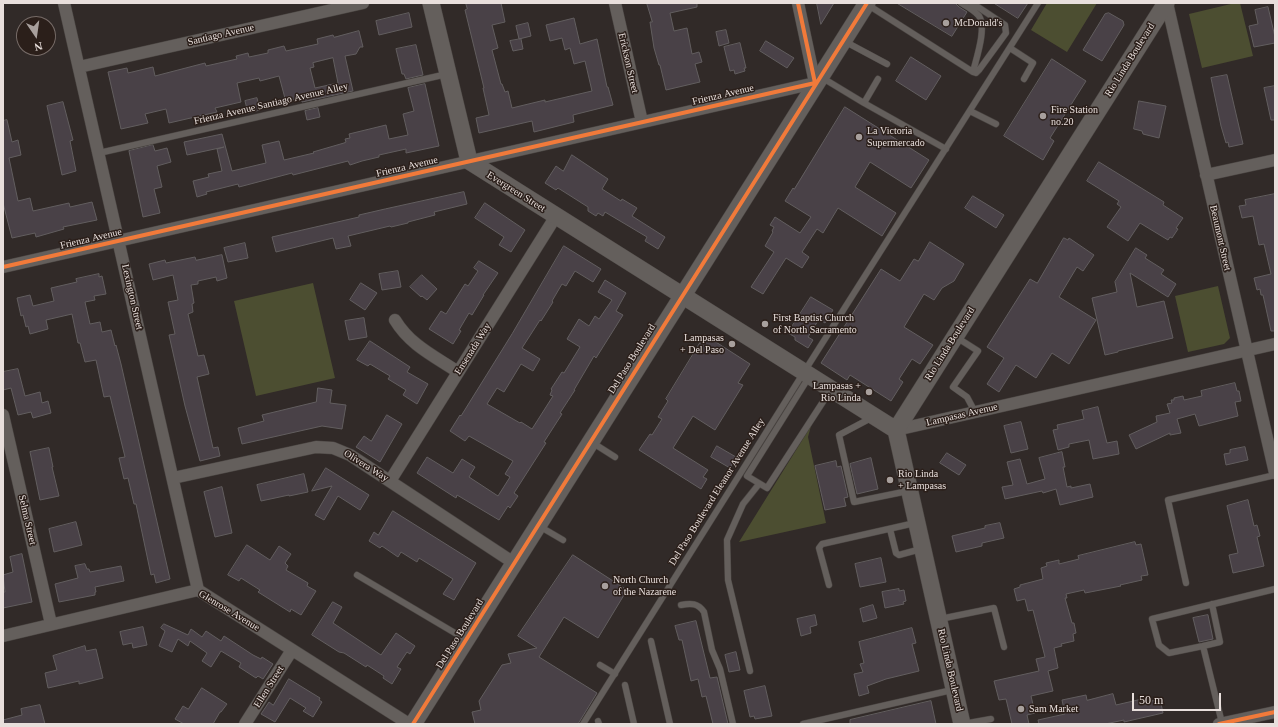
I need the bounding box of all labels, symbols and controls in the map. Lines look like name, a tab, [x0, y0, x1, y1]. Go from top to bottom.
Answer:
north arrow	[16, 16, 56, 56]
place label: McDonald's	[954, 17, 1002, 29]
marker: McDonald's	[941, 18, 951, 28]
street label: Rio Linda Boulevard	[1103, 21, 1157, 99]
street label: Santiago Avenue	[187, 22, 255, 48]
street label: Erickson Street	[615, 32, 641, 94]
text: N	[33, 40, 44, 53]
street label: Frienza Avenue Santiago Avenue Alley	[193, 80, 349, 128]
street label: Frienza Avenue	[691, 82, 755, 108]
place label: Fire Station no.20	[1051, 104, 1098, 128]
marker: Fire Station no.20	[1038, 111, 1048, 121]
place label: La Victoria Supermercado	[867, 125, 925, 148]
marker: La Victoria Supermercado	[854, 132, 864, 142]
street label: Frienza Avenue	[375, 154, 439, 180]
street label: Evergreen Street	[485, 169, 547, 215]
street label: Beaumont Street	[1207, 204, 1233, 272]
street label: Frienza Avenue	[59, 226, 123, 252]
street label: Lexington Street	[119, 263, 145, 331]
street label: Rio Linda Boulevard	[923, 305, 977, 383]
place label: First Baptist Church of North Sacramento	[773, 312, 857, 336]
marker: First Baptist Church of North Sacramento	[760, 319, 770, 329]
street label: Ensenada Way	[452, 321, 494, 377]
street label: Del Paso Boulevard	[606, 322, 658, 396]
place label: Lampasas + Del Paso	[680, 332, 724, 356]
marker: Lampasas + Del Paso	[727, 339, 737, 349]
place label: Lampasas + Rio Linda	[813, 380, 861, 404]
marker: Lampasas + Rio Linda	[864, 387, 874, 397]
street label: Lampasas Avenue	[925, 401, 999, 429]
street label: Del Paso Boulevard Eleanor Avenue Alley	[667, 416, 767, 568]
street label: Olivera Way	[341, 448, 391, 484]
place label: Rio Linda + Lampasas	[898, 468, 946, 492]
marker: Rio Linda + Lampasas	[885, 475, 895, 485]
street label: Selma Street	[15, 494, 39, 546]
place label: North Church of the Nazarene	[613, 574, 676, 598]
marker: North Church of the Nazarene	[600, 581, 610, 591]
street label: Glenrose Avenue	[196, 588, 262, 634]
street label: Del Paso Boulevard	[434, 597, 486, 671]
street label: Rio Linda Boulevard	[935, 628, 965, 712]
street label: Ellen Street	[251, 664, 287, 710]
scale bar	[1134, 685, 1223, 711]
text: 50 m	[1139, 693, 1163, 707]
place label: Sam Market	[1029, 703, 1078, 715]
marker: Sam Market	[1016, 704, 1026, 714]

